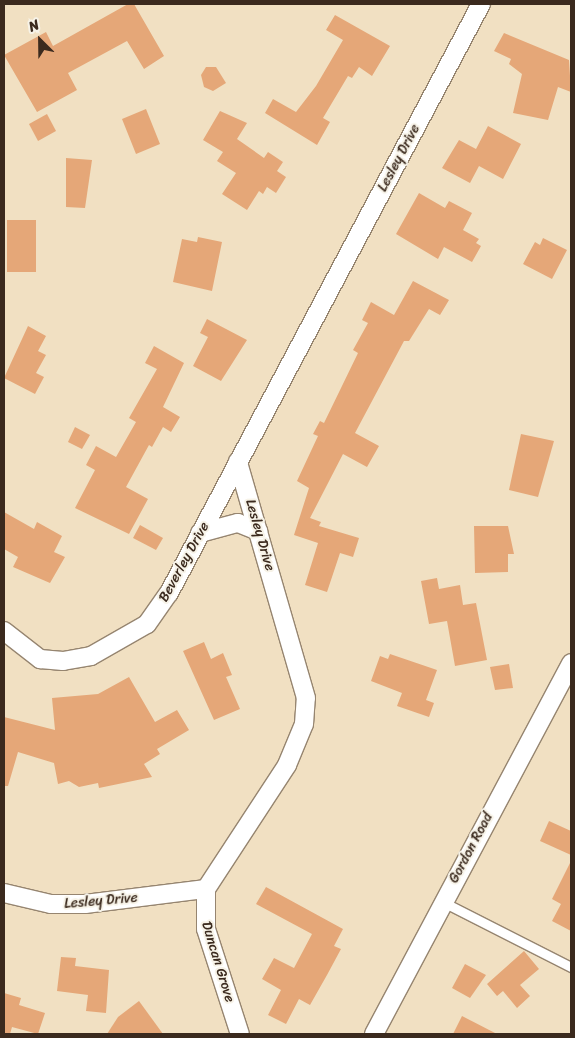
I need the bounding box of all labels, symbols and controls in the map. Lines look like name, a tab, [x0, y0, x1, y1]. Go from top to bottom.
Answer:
text: N	[25, 12, 43, 39]
north arrow	[15, 15, 65, 65]
street label: Lesley Drive	[374, 121, 424, 195]
street label: Lesley Drive	[242, 497, 278, 573]
street label: Beverley Drive	[155, 519, 213, 605]
street label: Gordon Road	[445, 810, 497, 886]
street label: Lesley Drive	[64, 889, 138, 913]
street label: Duncan Grove	[198, 919, 238, 1005]

